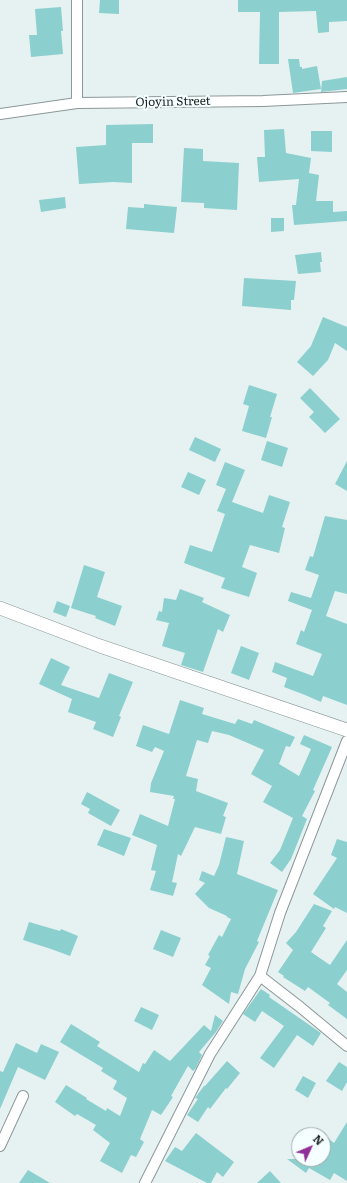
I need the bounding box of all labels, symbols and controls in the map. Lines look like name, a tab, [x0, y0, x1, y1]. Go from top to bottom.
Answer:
street label: Ojoyin Street	[135, 94, 211, 110]
north arrow	[291, 1127, 331, 1167]
text: N	[310, 1130, 328, 1148]

